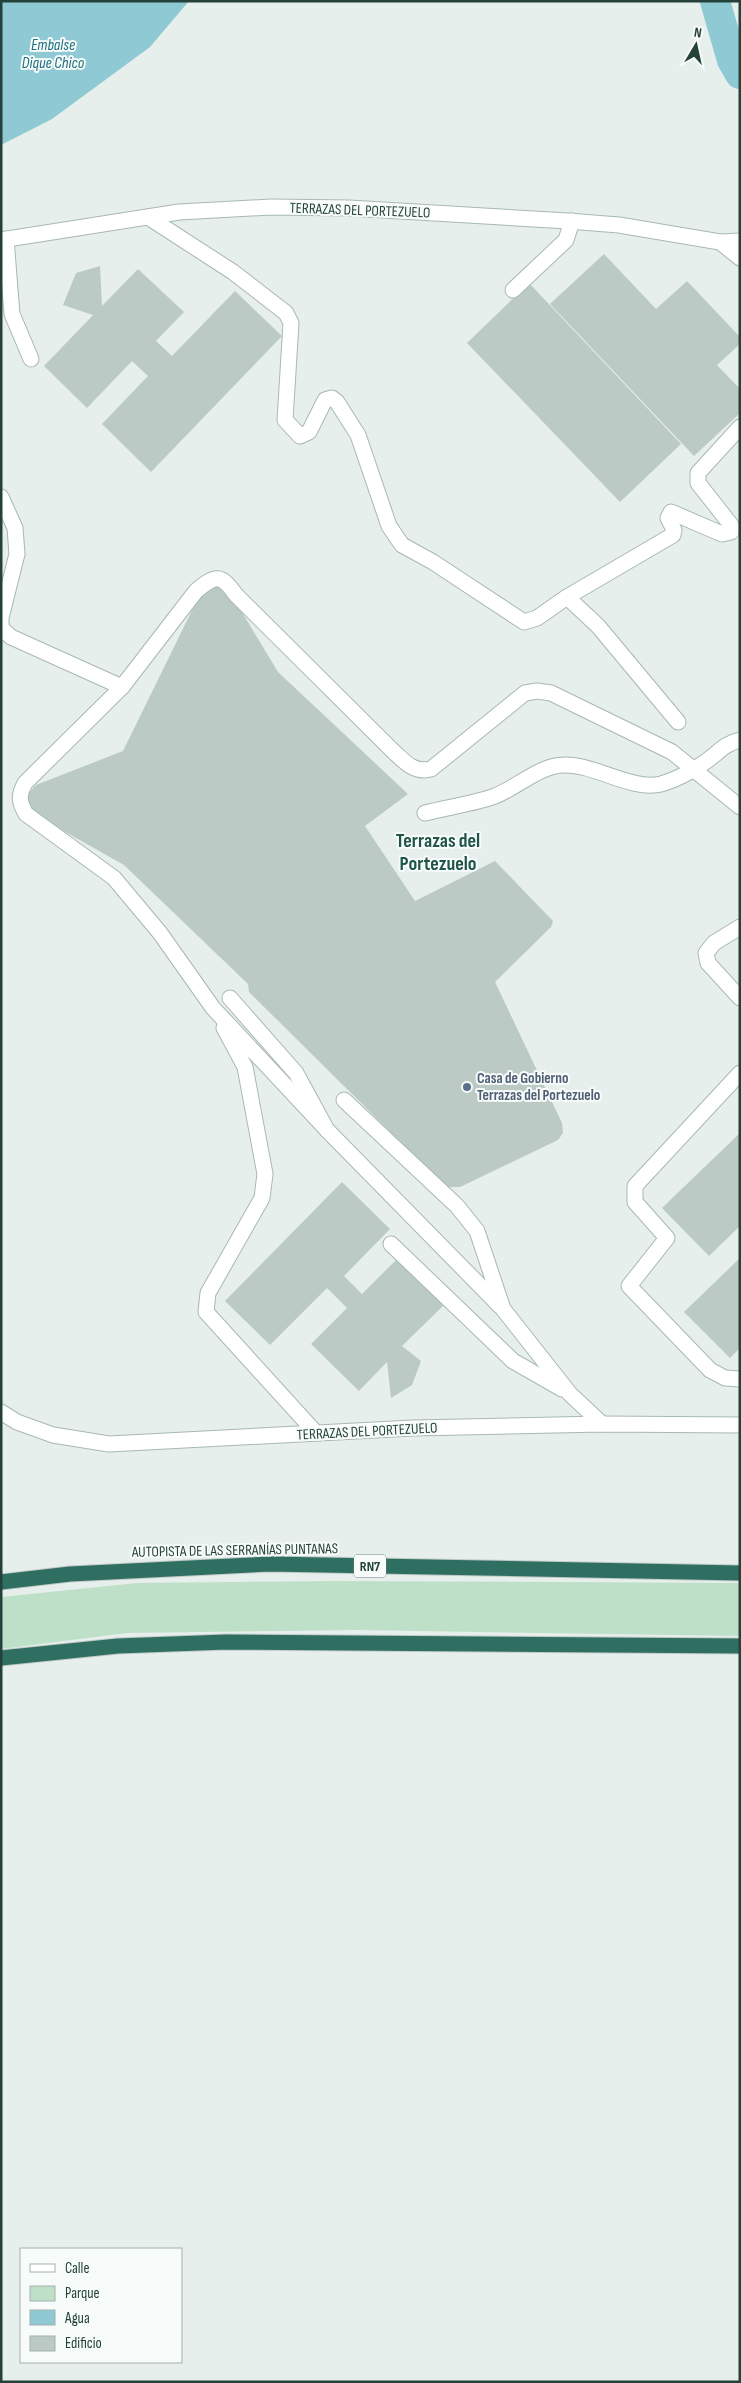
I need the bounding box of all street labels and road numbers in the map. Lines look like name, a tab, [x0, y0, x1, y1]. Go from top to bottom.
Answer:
street label: TERRAZAS DEL PORTEZUELO	[289, 199, 431, 222]
street label: TERRAZAS DEL PORTEZUELO	[296, 1418, 438, 1445]
street label: AUTOPISTA DE LAS SERRANÍAS PUNTANAS	[131, 1539, 338, 1562]
road number: RN7	[354, 1554, 386, 1578]

